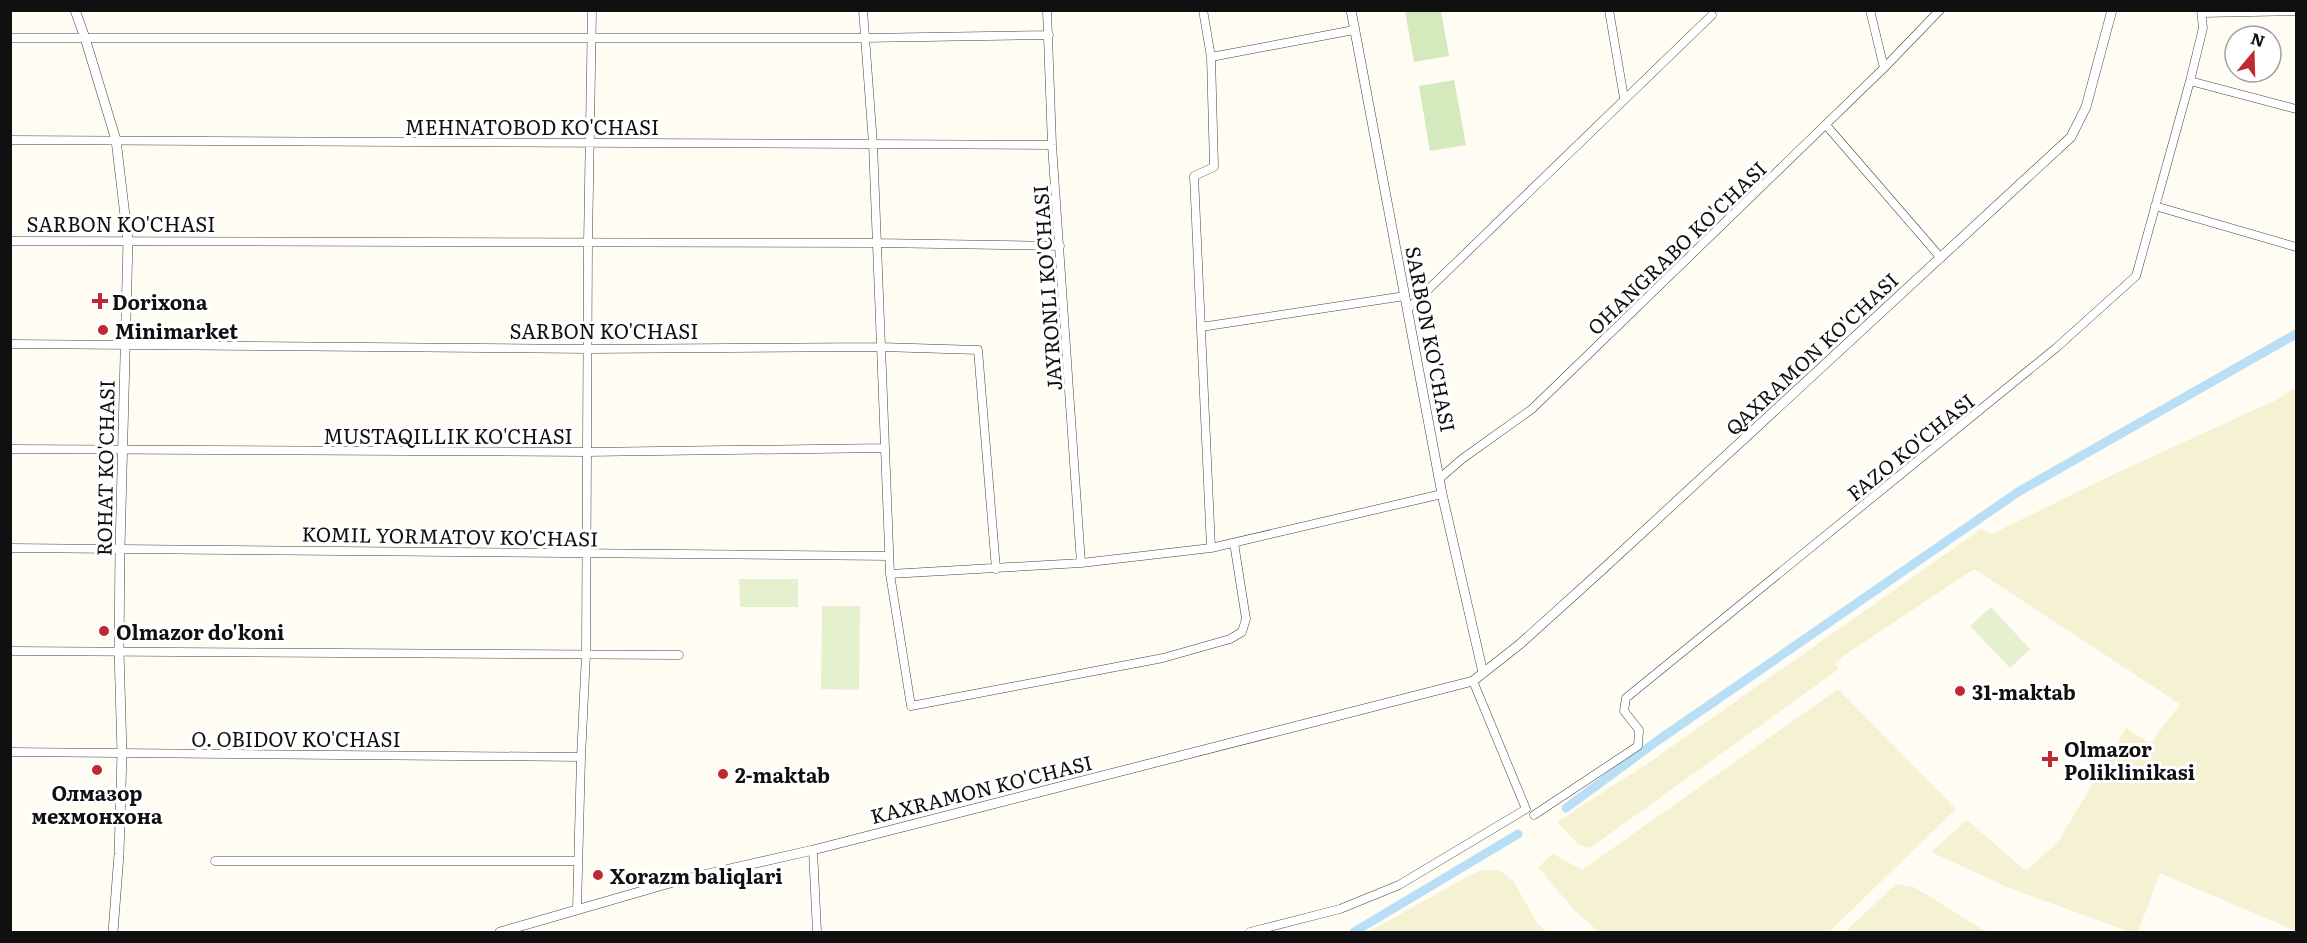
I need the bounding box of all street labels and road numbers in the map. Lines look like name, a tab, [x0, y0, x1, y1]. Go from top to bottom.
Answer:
street label: MEHNATOBOD KO'CHASI	[405, 111, 659, 141]
street label: OHANGRABO KO'CHASI	[1580, 153, 1772, 341]
street label: JAYRONLI KO'CHASI	[1024, 184, 1068, 392]
street label: SARBON KO'CHASI	[27, 208, 215, 238]
street label: SARBON KO'CHASI	[1399, 243, 1465, 435]
street label: QAXRAMON KO'CHASI	[1718, 265, 1904, 441]
street label: SARBON KO'CHASI	[510, 315, 698, 345]
street label: ROHAT KO'CHASI	[87, 380, 121, 556]
street label: FAZO KO'CHASI	[1840, 385, 1980, 507]
street label: MUSTAQILLIK KO'CHASI	[323, 420, 573, 450]
street label: KOMIL YORMATOV KO'CHASI	[301, 517, 599, 553]
street label: O. OBIDOV KO'CHASI	[191, 723, 401, 753]
street label: KAXRAMON KO'CHASI	[867, 746, 1095, 830]

